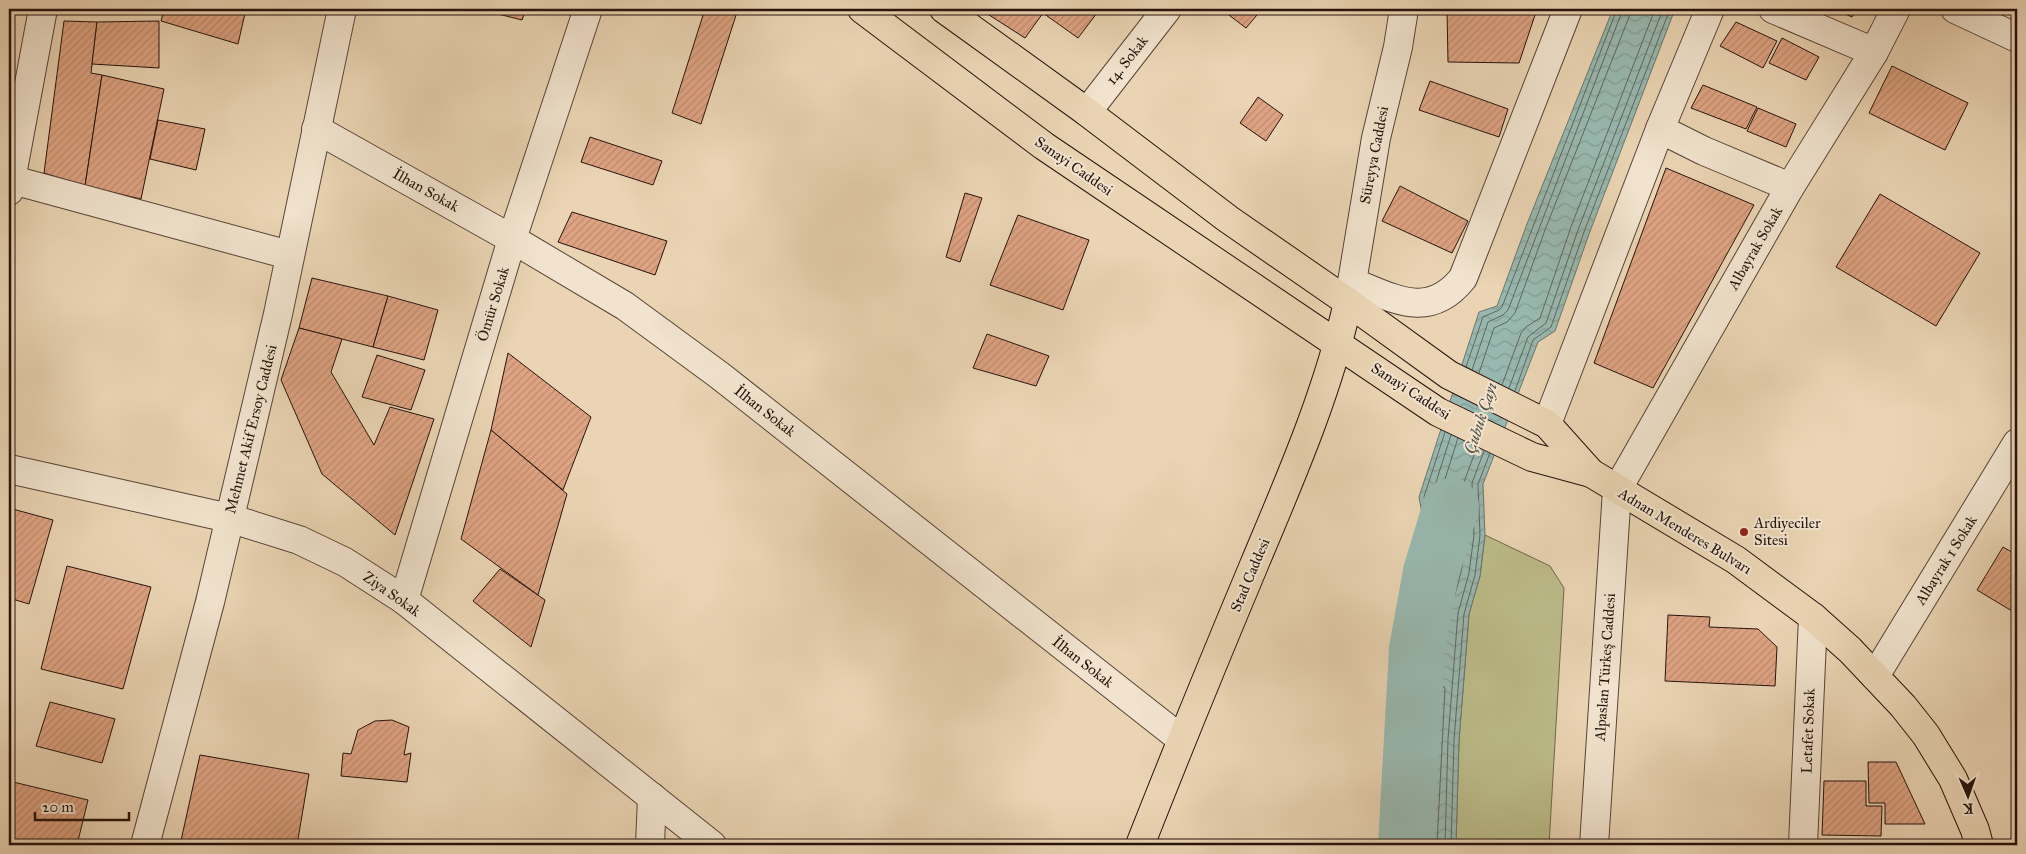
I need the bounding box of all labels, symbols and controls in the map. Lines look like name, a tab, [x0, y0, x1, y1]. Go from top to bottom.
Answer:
street label: 14. Sokak	[1102, 32, 1152, 88]
street label: Süreyya Caddesi	[1356, 105, 1392, 205]
street label: Sanayi Caddesi	[1032, 133, 1116, 199]
street label: İlhan Sokak	[390, 164, 462, 216]
street label: Albayrak Sokak	[1723, 203, 1786, 294]
street label: Ömür Sokak	[472, 264, 513, 344]
street label: Mehmet Akif Ersoy Caddesi	[221, 343, 281, 515]
street label: Sanayi Caddesi	[1368, 359, 1454, 423]
water label: Çubuk Çayı	[1460, 380, 1501, 456]
street label: İlhan Sokak	[731, 381, 799, 441]
street label: Adnan Menderes Bulvarı	[1614, 484, 1755, 578]
street label: Albayrak 1 Sokak	[1911, 512, 1981, 609]
place label: Ardiyeciler Sitesi	[1753, 514, 1821, 549]
marker: Ardiyeciler Sitesi	[1738, 526, 1750, 538]
street label: Stad Caddesi	[1226, 535, 1274, 615]
street label: Ziya Sokak	[360, 568, 424, 620]
street label: Alpaslan Türkeş Caddesi	[1591, 592, 1619, 743]
street label: İlhan Sokak	[1049, 632, 1117, 692]
street label: Letafet Sokak	[1798, 688, 1818, 774]
north arrow	[1944, 772, 1994, 822]
scale bar	[35, 789, 129, 821]
text: 20 m	[42, 798, 74, 816]
text: K	[1962, 800, 1974, 817]

